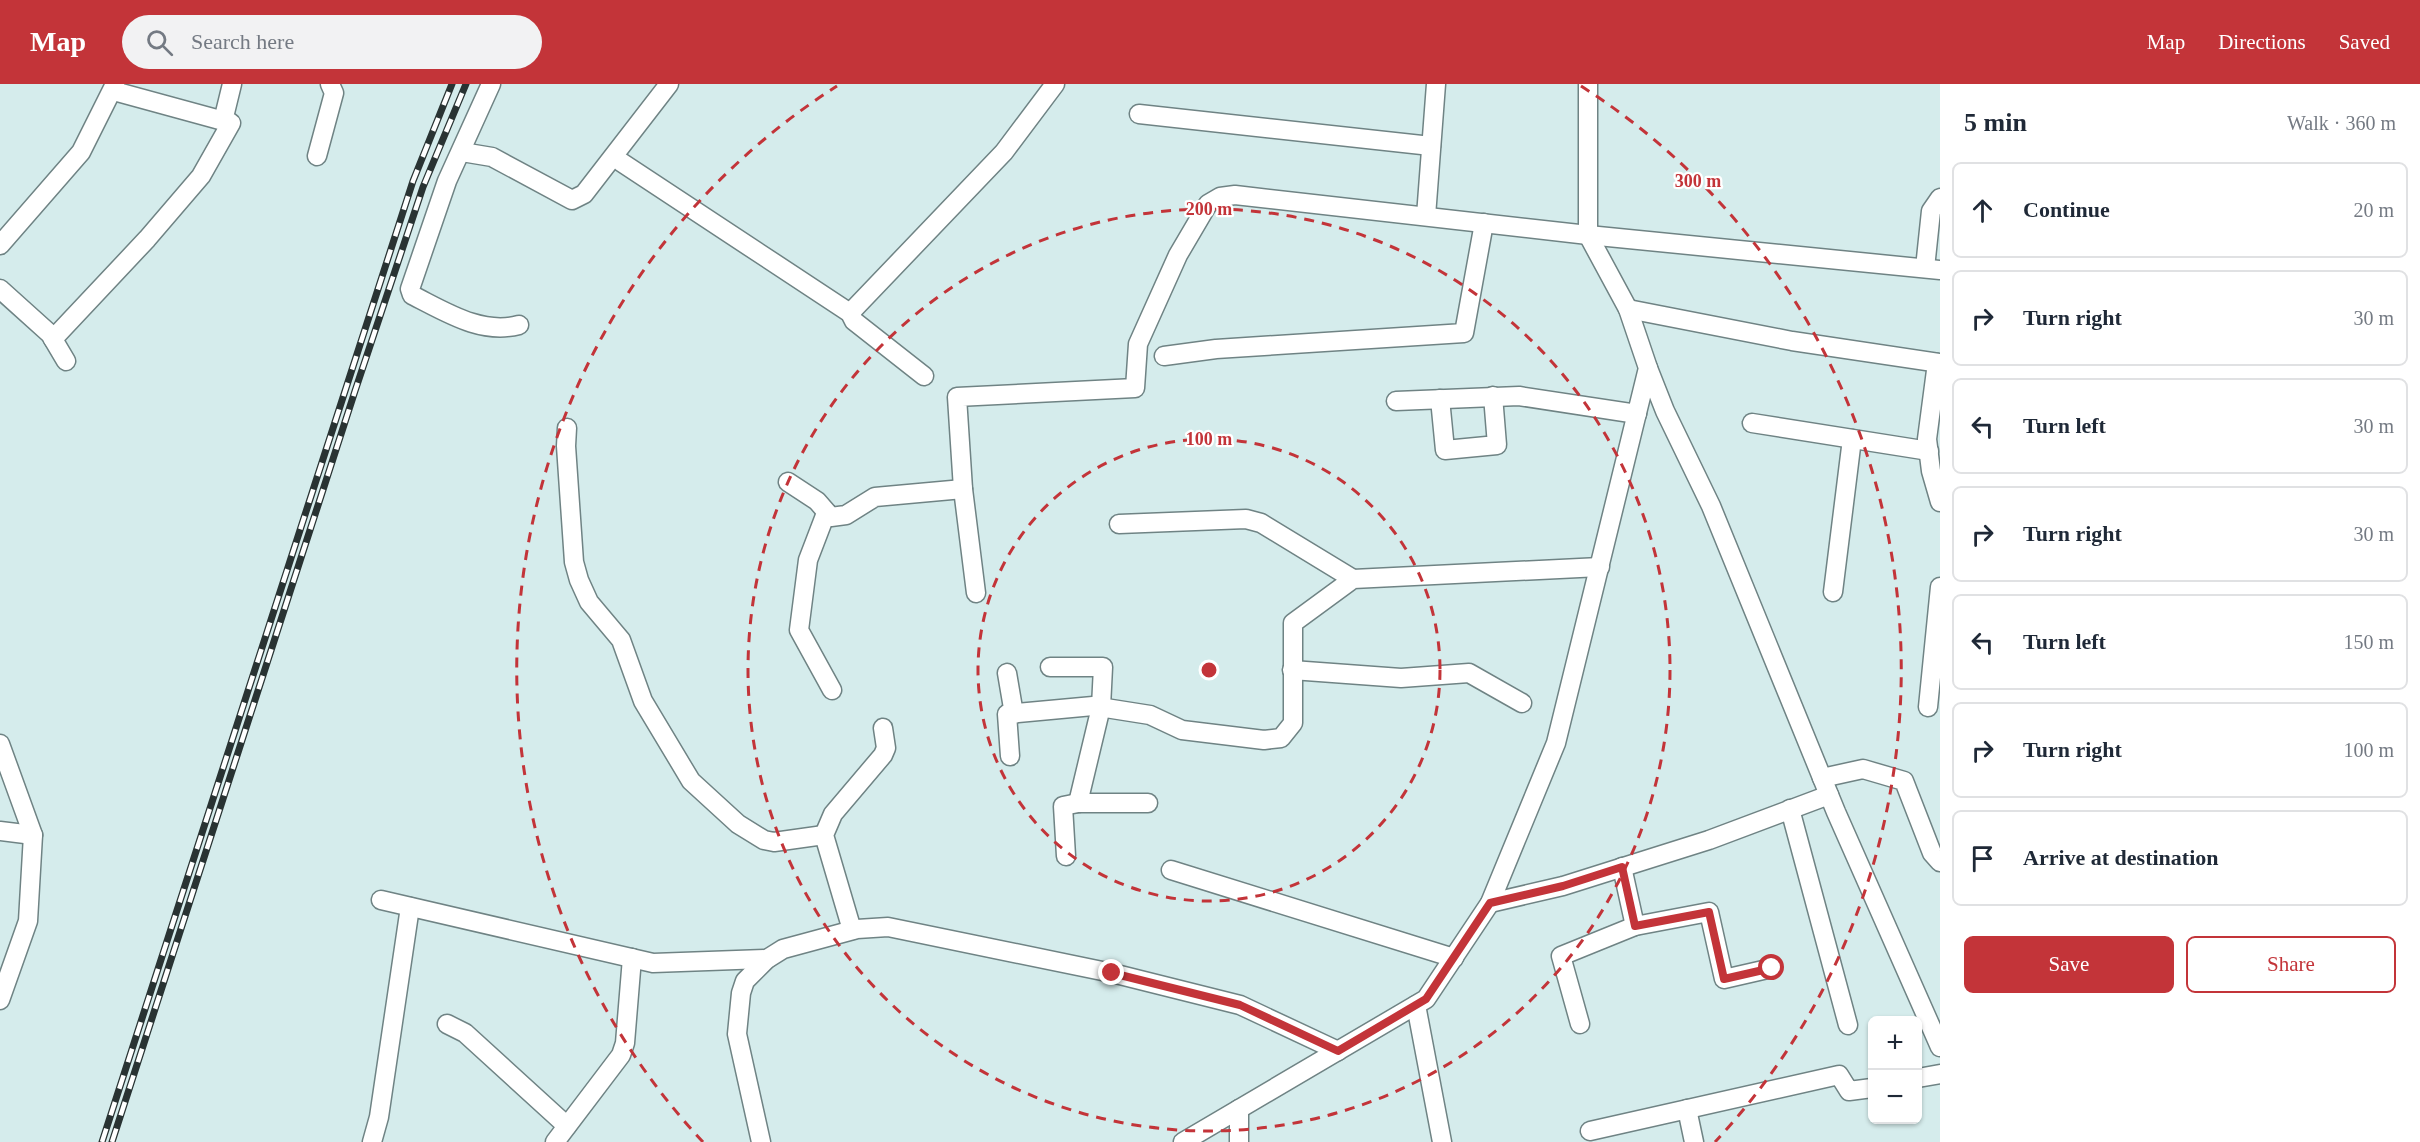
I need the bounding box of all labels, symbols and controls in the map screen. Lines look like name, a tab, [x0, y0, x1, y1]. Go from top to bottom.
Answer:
search box	[122, 15, 542, 69]
text: Map	[30, 26, 86, 57]
icon: search	[143, 26, 176, 59]
text: Search here	[191, 29, 294, 54]
text: Map	[2147, 30, 2185, 54]
text: Directions	[2218, 30, 2306, 54]
text: Saved	[2339, 30, 2390, 54]
text: 5 min	[1964, 108, 2027, 137]
text: Walk · 360 m	[2287, 112, 2396, 134]
text: 300 m	[1675, 171, 1721, 191]
icon: ahead	[1966, 194, 1999, 227]
text: Continue	[2023, 197, 2110, 222]
text: 200 m	[1186, 199, 1232, 219]
text: 20 m	[2353, 199, 2394, 221]
icon: right	[1966, 302, 1999, 335]
text: Turn right	[2023, 305, 2122, 330]
text: 30 m	[2353, 307, 2394, 329]
icon: left	[1966, 410, 1999, 443]
text: Turn left	[2023, 413, 2106, 438]
text: 30 m	[2353, 415, 2394, 437]
text: 100 m	[1186, 429, 1232, 449]
icon: right	[1966, 518, 1999, 551]
text: Turn right	[2023, 521, 2122, 546]
text: 30 m	[2353, 523, 2394, 545]
icon: left	[1966, 626, 1999, 659]
text: Turn left	[2023, 629, 2106, 654]
text: 150 m	[2343, 631, 2394, 653]
centre of rings	[1199, 660, 1219, 680]
icon: right	[1966, 734, 1999, 767]
text: Turn right	[2023, 737, 2122, 762]
text: 100 m	[2343, 739, 2394, 761]
icon: arrive	[1966, 842, 1999, 875]
text: Arrive at destination	[2023, 845, 2219, 870]
button: Save	[1964, 936, 2174, 993]
button: Share	[2186, 936, 2396, 993]
route start	[1758, 954, 1784, 980]
route end	[1098, 959, 1124, 985]
map controls	[1868, 1016, 1922, 1124]
button: +	[1868, 1016, 1922, 1070]
button: −	[1868, 1070, 1922, 1124]

